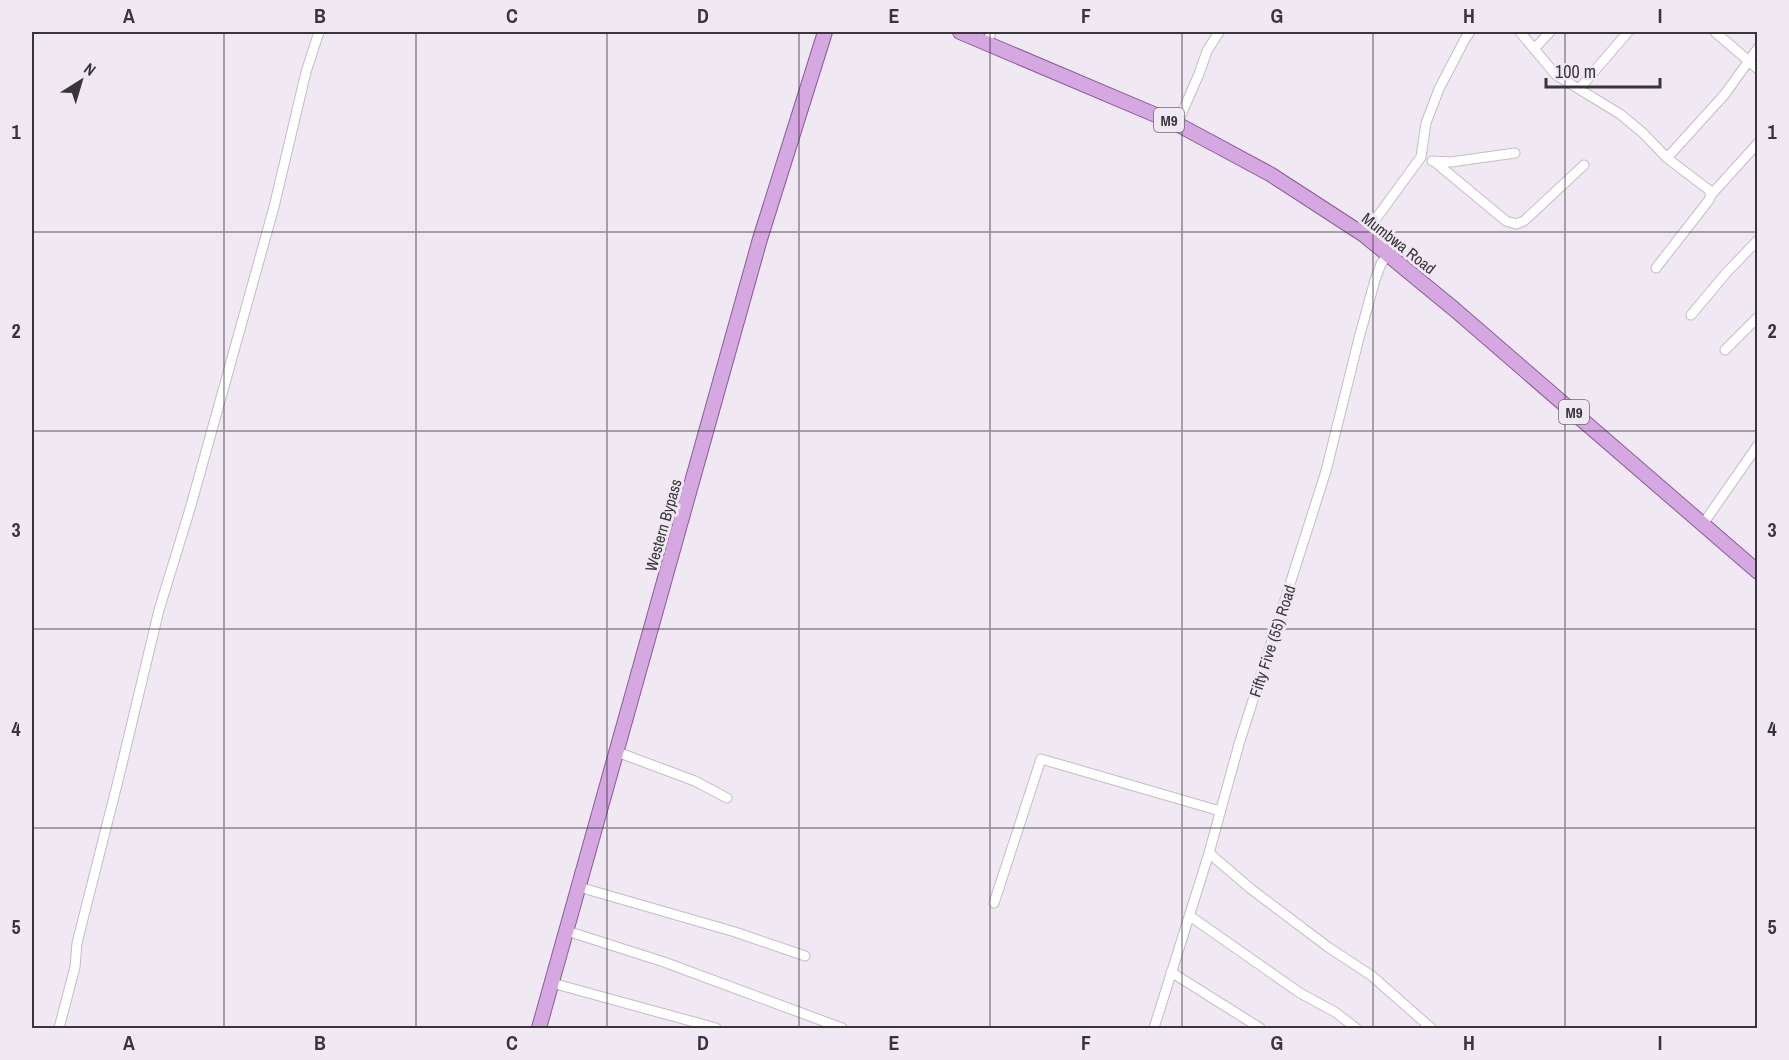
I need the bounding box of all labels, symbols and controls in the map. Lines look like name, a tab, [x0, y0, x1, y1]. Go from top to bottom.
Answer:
text: A	[123, 2, 135, 29]
text: B	[314, 2, 326, 29]
text: C	[506, 2, 518, 29]
text: D	[697, 2, 709, 29]
text: E	[889, 2, 900, 29]
text: F	[1081, 2, 1091, 29]
text: G	[1271, 2, 1283, 29]
text: H	[1463, 2, 1475, 29]
text: I	[1658, 2, 1662, 29]
north arrow	[51, 51, 111, 111]
scale bar	[1546, 51, 1660, 89]
text: N	[80, 57, 100, 81]
text: 100 m	[1555, 59, 1596, 84]
road number: M9	[1154, 108, 1184, 132]
text: 1	[11, 118, 21, 145]
text: 1	[1767, 118, 1777, 145]
street label: Mumbwa Road	[1357, 207, 1441, 279]
text: 2	[11, 317, 21, 344]
text: 2	[1767, 317, 1777, 344]
road number: M9	[1559, 400, 1589, 424]
street label: Western Bypass	[639, 476, 687, 574]
text: 3	[11, 516, 21, 543]
text: 3	[1767, 516, 1777, 543]
street label: Fifty Five (55) Road	[1244, 582, 1300, 700]
text: 4	[11, 715, 21, 742]
text: 4	[1767, 715, 1777, 742]
text: 5	[11, 913, 21, 940]
text: 5	[1767, 913, 1777, 940]
text: A	[123, 1029, 135, 1056]
text: B	[314, 1029, 326, 1056]
text: C	[506, 1029, 518, 1056]
text: D	[697, 1029, 709, 1056]
text: E	[889, 1029, 900, 1056]
text: F	[1081, 1029, 1091, 1056]
text: G	[1271, 1029, 1283, 1056]
text: H	[1463, 1029, 1475, 1056]
text: I	[1658, 1029, 1662, 1056]

